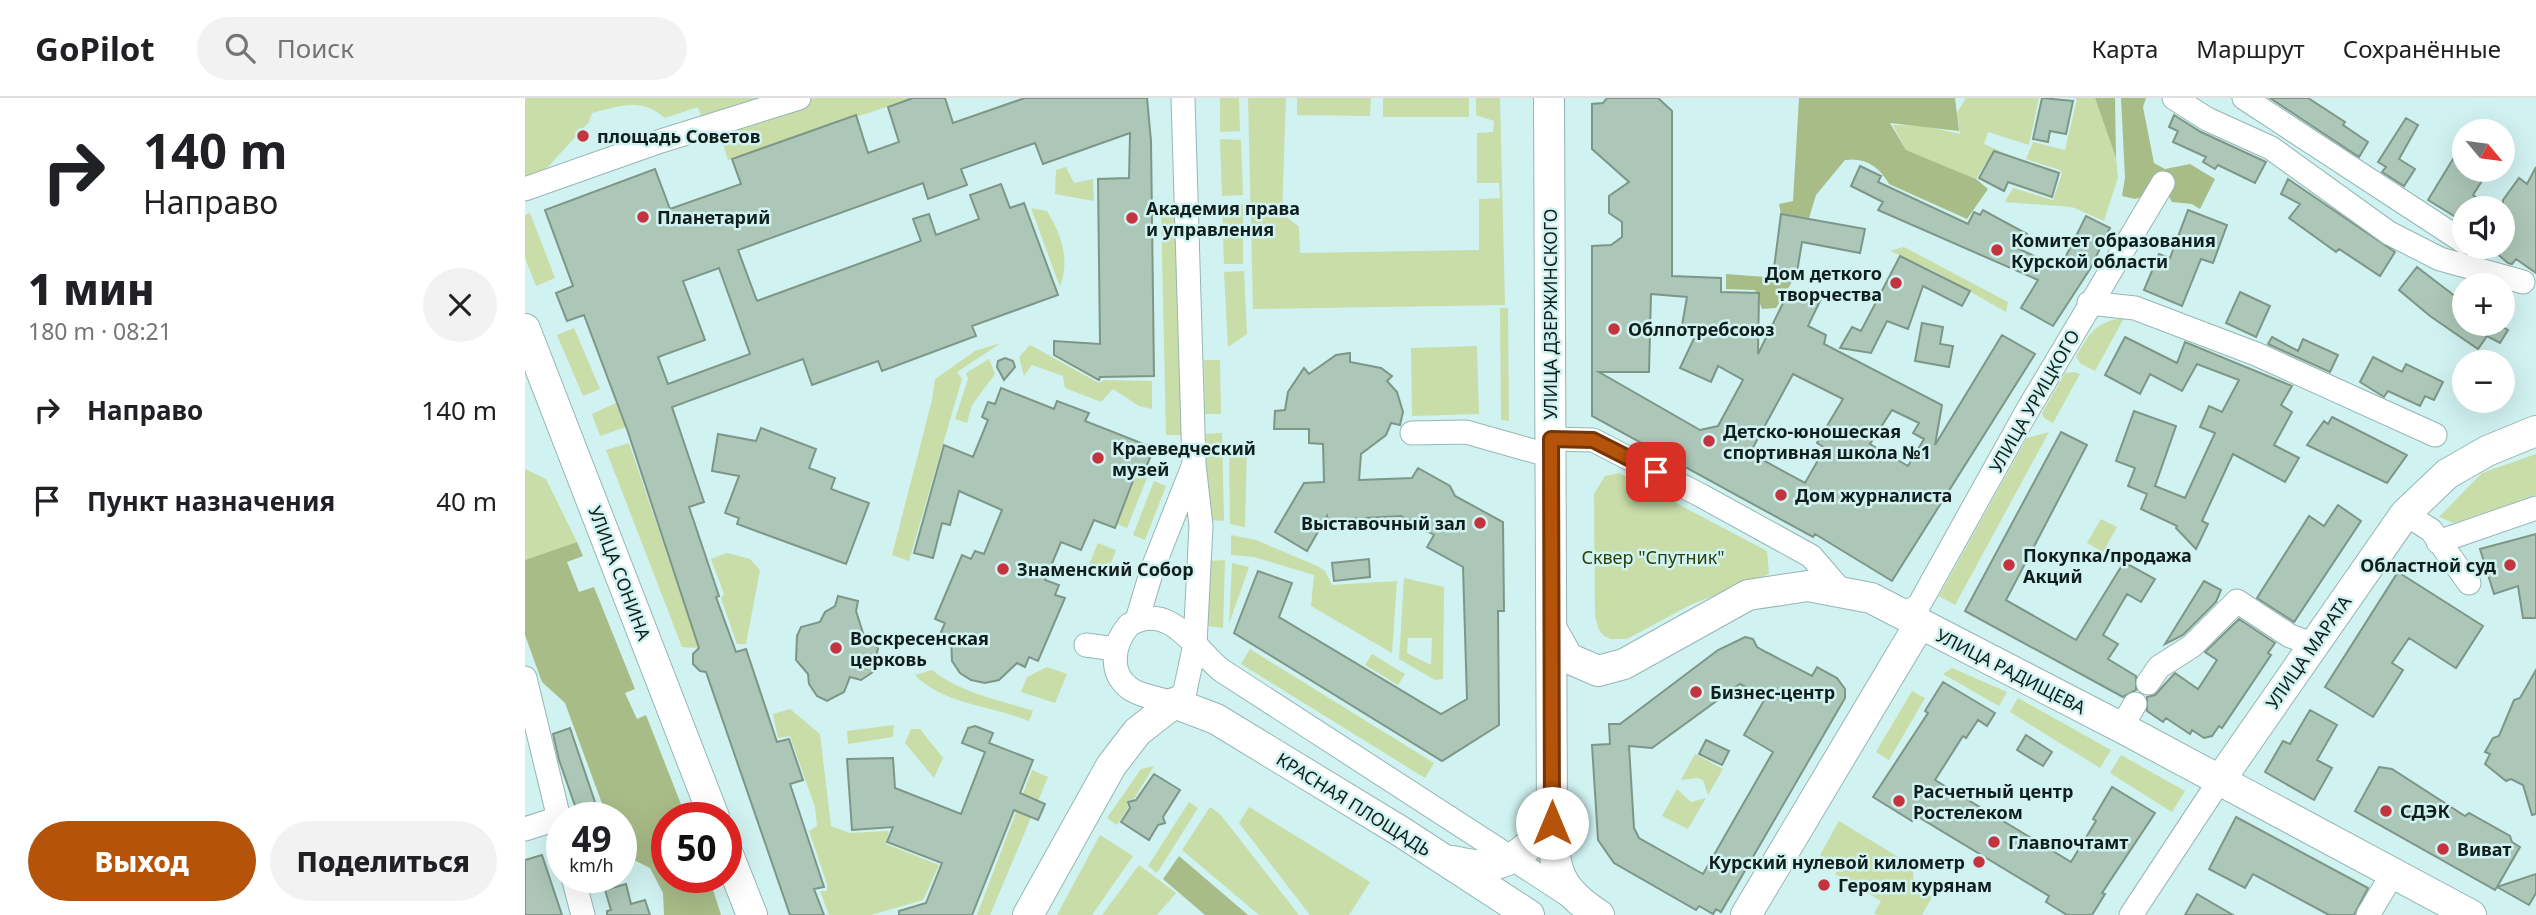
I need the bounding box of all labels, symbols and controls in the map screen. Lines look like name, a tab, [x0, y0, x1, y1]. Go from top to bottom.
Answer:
search box	[197, 17, 687, 80]
text: GoPilot	[35, 26, 155, 71]
icon: search	[221, 29, 259, 67]
text: Поиск	[277, 30, 354, 66]
text: Карта	[2091, 32, 2158, 65]
text: Маршрут	[2196, 32, 2305, 65]
text: Сохранённые	[2343, 32, 2501, 65]
text: 140 m	[143, 117, 288, 183]
north arrow	[2452, 119, 2515, 182]
map controls	[2452, 119, 2515, 413]
place label: площадь Советов	[597, 124, 761, 148]
icon: right	[28, 126, 119, 217]
marker: площадь Советов	[575, 128, 591, 144]
text: Направо	[143, 180, 278, 223]
place label: Академия права и управления	[1146, 196, 1300, 241]
button: sound	[2452, 196, 2515, 259]
place label: Планетарий	[657, 205, 770, 229]
street label: УЛИЦА ДЗЕРЖИНСКОГО	[1538, 208, 1562, 420]
marker: Планетарий	[635, 209, 651, 225]
marker: Академия права и управления	[1124, 210, 1140, 226]
place label: Комитет образования Курской области	[2011, 228, 2216, 273]
marker: Комитет образования Курской области	[1989, 242, 2005, 258]
text: 1 мин	[28, 260, 155, 317]
place label: Дом деткого творчества	[1765, 261, 1882, 306]
button: close	[423, 268, 497, 342]
button: +	[2452, 273, 2515, 336]
marker: Дом деткого творчества	[1888, 275, 1904, 291]
text: 180 m · 08:21	[28, 315, 172, 347]
place label: Облпотребсоюз	[1628, 317, 1774, 341]
marker: Облпотребсоюз	[1606, 321, 1622, 337]
street label: УЛИЦА УРИЦКОГО	[1983, 325, 2085, 477]
button: −	[2452, 350, 2515, 413]
icon: right	[28, 391, 66, 429]
text: Направо	[87, 392, 203, 428]
text: 140 m	[421, 392, 497, 428]
place label: Детско-юношеская спортивная школа №1	[1723, 419, 1931, 464]
marker: Детско-юношеская спортивная школа №1	[1701, 433, 1717, 449]
place label: Краеведческий музей	[1112, 436, 1256, 481]
pin	[1626, 442, 1686, 502]
marker: Краеведческий музей	[1090, 450, 1106, 466]
icon: arrive	[1637, 453, 1675, 491]
icon: arrive	[28, 482, 66, 520]
text: Пункт назначения	[87, 483, 335, 519]
text: 40 m	[436, 483, 497, 519]
place label: Дом журналиста	[1795, 483, 1952, 507]
marker: Дом журналиста	[1773, 487, 1789, 503]
street label: УЛИЦА СОНИНА	[583, 502, 657, 644]
place label: Выставочный зал	[1301, 511, 1466, 535]
marker: Выставочный зал	[1472, 515, 1488, 531]
place label: Покупка/продажа Акций	[2023, 543, 2192, 588]
park label: Сквер "Спутник"	[1581, 545, 1725, 569]
place label: Областной суд	[2360, 553, 2497, 577]
place label: Знаменский Собор	[1017, 557, 1194, 581]
marker: Покупка/продажа Акций	[2001, 557, 2017, 573]
marker: Областной суд	[2502, 557, 2518, 573]
marker: Знаменский Собор	[995, 561, 1011, 577]
street label: УЛИЦА МАРАТА	[2260, 590, 2356, 714]
street label: УЛИЦА РАДИЩЕВА	[1932, 623, 2090, 719]
place label: Воскресенская церковь	[850, 626, 989, 671]
marker: Воскресенская церковь	[828, 640, 844, 656]
place label: Бизнес-центр	[1710, 680, 1835, 704]
marker: Бизнес-центр	[1688, 684, 1704, 700]
street label: КРАСНАЯ ПЛОЩАДЬ	[1272, 747, 1436, 861]
place label: Расчетный центр Ростелеком	[1913, 779, 2073, 824]
position arrow	[1515, 786, 1589, 860]
marker: Расчетный центр Ростелеком	[1891, 793, 1907, 809]
place label: СДЭК	[2400, 799, 2450, 823]
speed limit sign: 50	[651, 802, 742, 893]
marker: СДЭК	[2378, 803, 2394, 819]
text: 49	[571, 815, 612, 862]
button: Выход	[28, 821, 256, 901]
button: Поделиться	[270, 821, 497, 901]
place label: Главпочтамт	[2008, 830, 2128, 854]
marker: Главпочтамт	[1986, 834, 2002, 850]
place label: Виват	[2457, 837, 2511, 861]
marker: Виват	[2435, 841, 2451, 857]
place label: Курский нулевой километр	[1708, 850, 1965, 874]
text: km/h	[569, 853, 614, 877]
marker: Курский нулевой километр	[1971, 854, 1987, 870]
place label: Героям курянам	[1838, 873, 1992, 897]
marker: Героям курянам	[1816, 877, 1832, 893]

